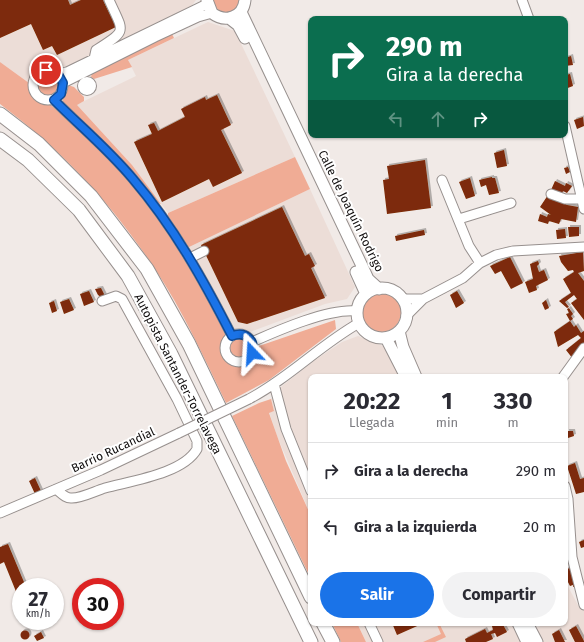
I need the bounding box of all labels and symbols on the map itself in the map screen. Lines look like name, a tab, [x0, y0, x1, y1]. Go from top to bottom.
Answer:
pin	[29, 53, 63, 87]
street label: Calle de Joaquín Rodrigo	[315, 148, 387, 274]
street label: Autopista Santander-Torrelavega	[131, 292, 225, 456]
position arrow	[231, 332, 273, 374]
street label: Barrio Rucandial	[69, 424, 157, 475]
speed limit sign: 30	[72, 578, 124, 630]

